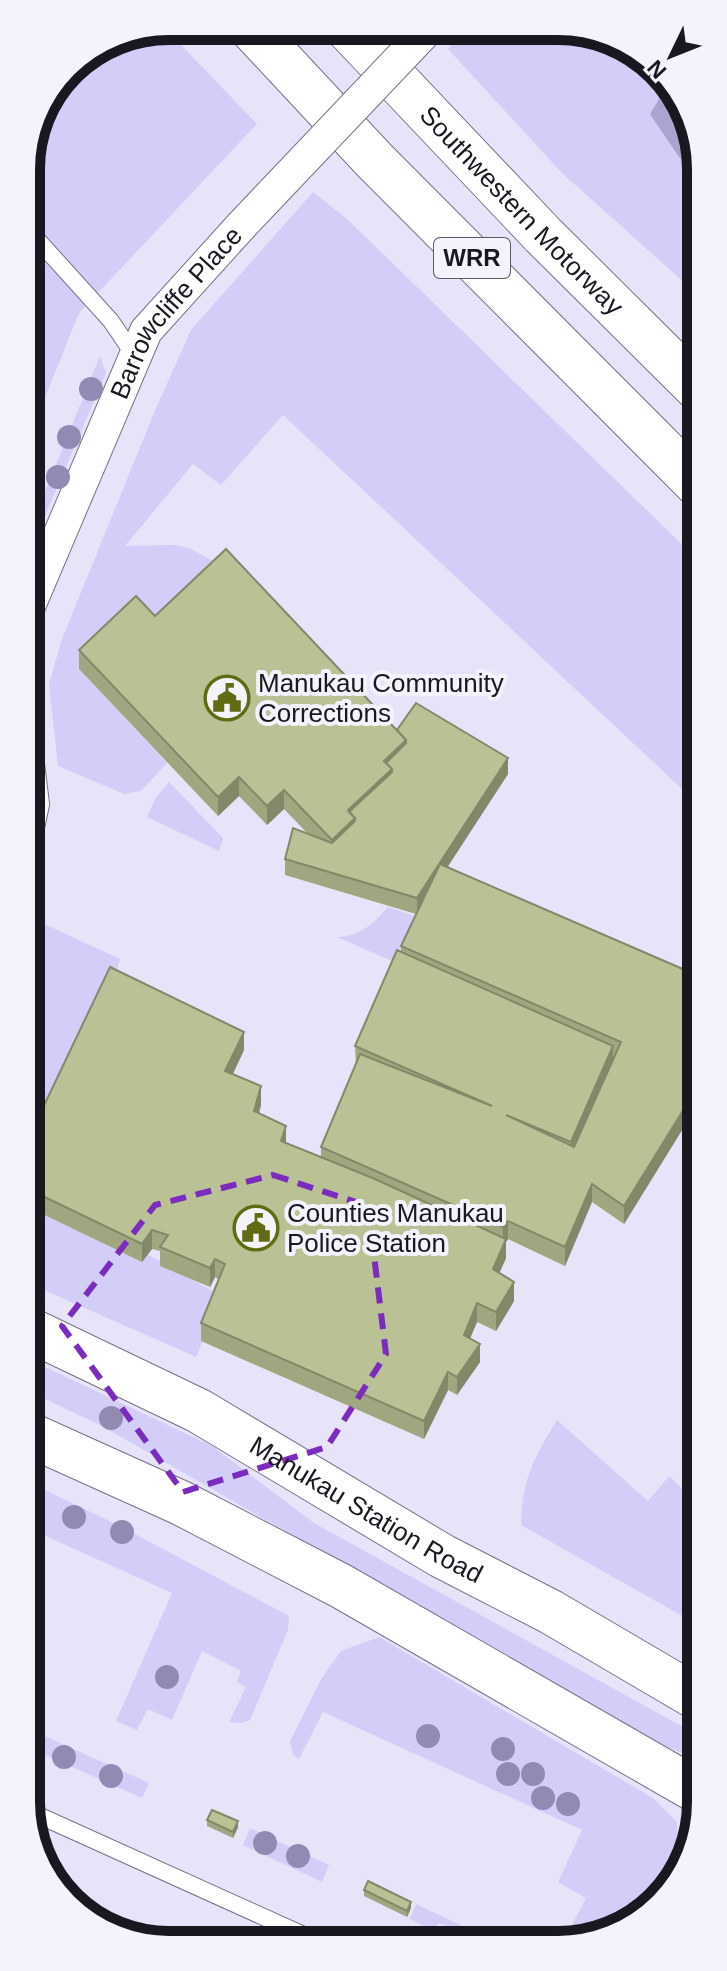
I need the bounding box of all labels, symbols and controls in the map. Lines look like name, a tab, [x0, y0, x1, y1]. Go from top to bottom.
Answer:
north arrow	[631, 16, 711, 96]
text: N	[642, 55, 671, 84]
street label: Southwestern Motorway	[414, 100, 630, 321]
street label: Barrowcliffe Place	[104, 220, 248, 403]
road number: WRR	[434, 238, 510, 278]
place label: Manukau Community Corrections	[258, 668, 504, 728]
public building icon: Manukau Community Corrections	[203, 674, 251, 722]
place label: Counties Manukau Police Station	[287, 1198, 504, 1258]
public building icon: Counties Manukau Police Station	[232, 1204, 280, 1252]
street label: Manukau Station Road	[245, 1430, 488, 1589]

